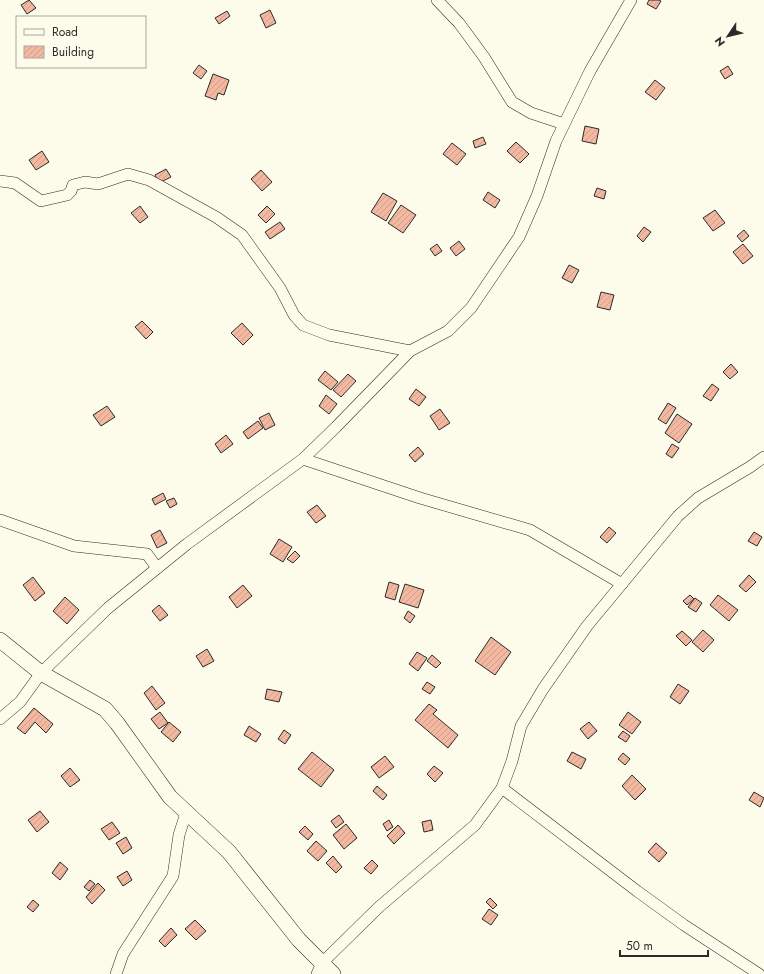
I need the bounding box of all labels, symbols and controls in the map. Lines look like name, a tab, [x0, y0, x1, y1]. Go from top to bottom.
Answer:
legend	[16, 16, 146, 68]
north arrow	[708, 16, 748, 56]
text: Road	[52, 23, 78, 41]
text: N	[711, 34, 729, 50]
text: Building	[52, 43, 94, 61]
scale bar	[620, 932, 708, 958]
text: 50 m	[626, 937, 653, 955]

